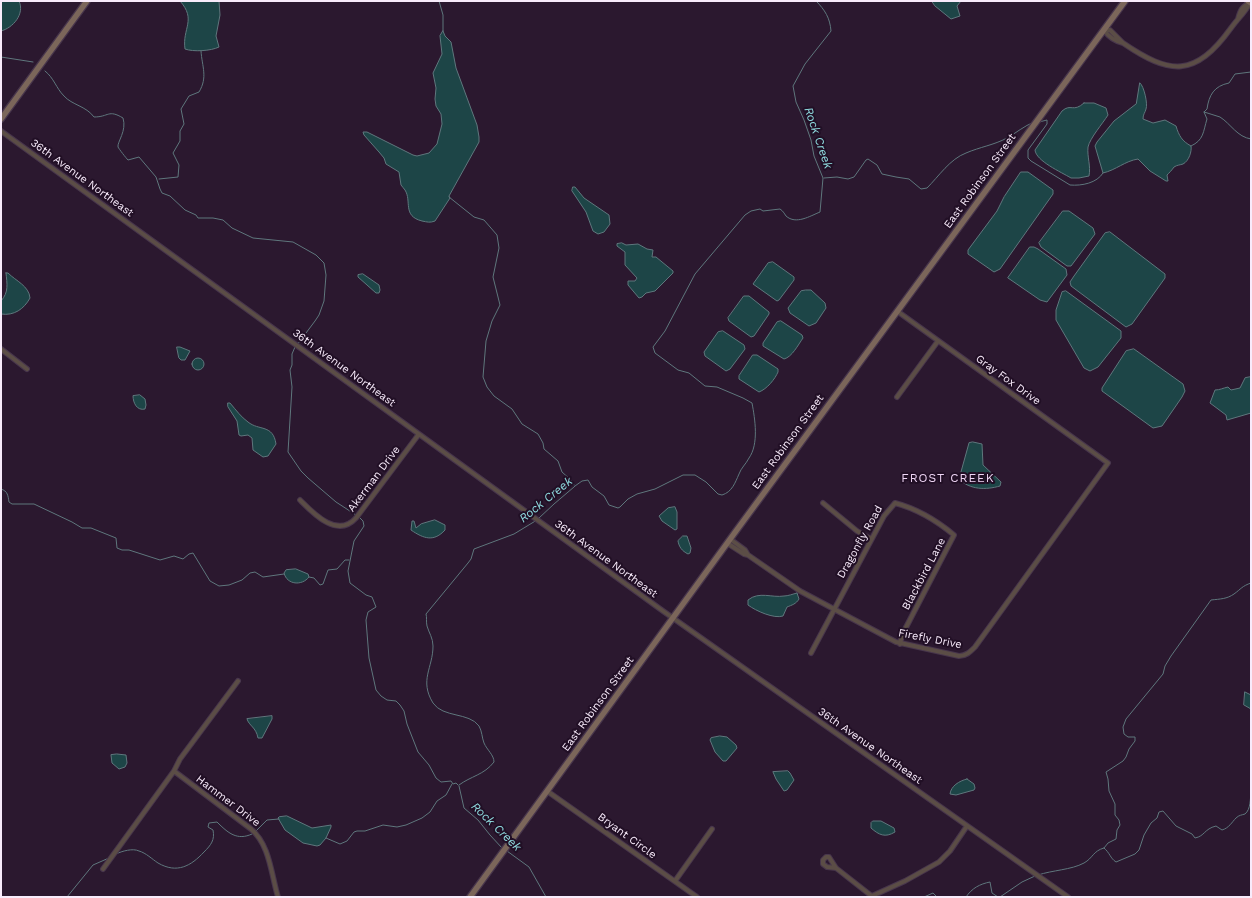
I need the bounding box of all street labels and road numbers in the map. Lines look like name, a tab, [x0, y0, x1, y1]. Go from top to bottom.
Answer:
street label: East Robinson Street	[941, 131, 1019, 231]
street label: 36th Avenue Northeast	[28, 136, 136, 220]
street label: 36th Avenue Northeast	[290, 326, 398, 410]
street label: Gray Fox Drive	[973, 352, 1043, 408]
street label: East Robinson Street	[749, 392, 827, 492]
street label: Akerman Drive	[345, 444, 403, 514]
street label: Dragonfly Road	[835, 503, 885, 581]
street label: 36th Avenue Northeast	[552, 517, 660, 601]
street label: Blackbird Lane	[899, 536, 949, 612]
street label: Firefly Drive	[897, 626, 963, 652]
street label: East Robinson Street	[559, 654, 637, 754]
street label: 36th Avenue Northeast	[815, 705, 925, 787]
street label: Hammer Drive	[193, 773, 263, 829]
street label: Bryant Circle	[595, 810, 659, 862]

